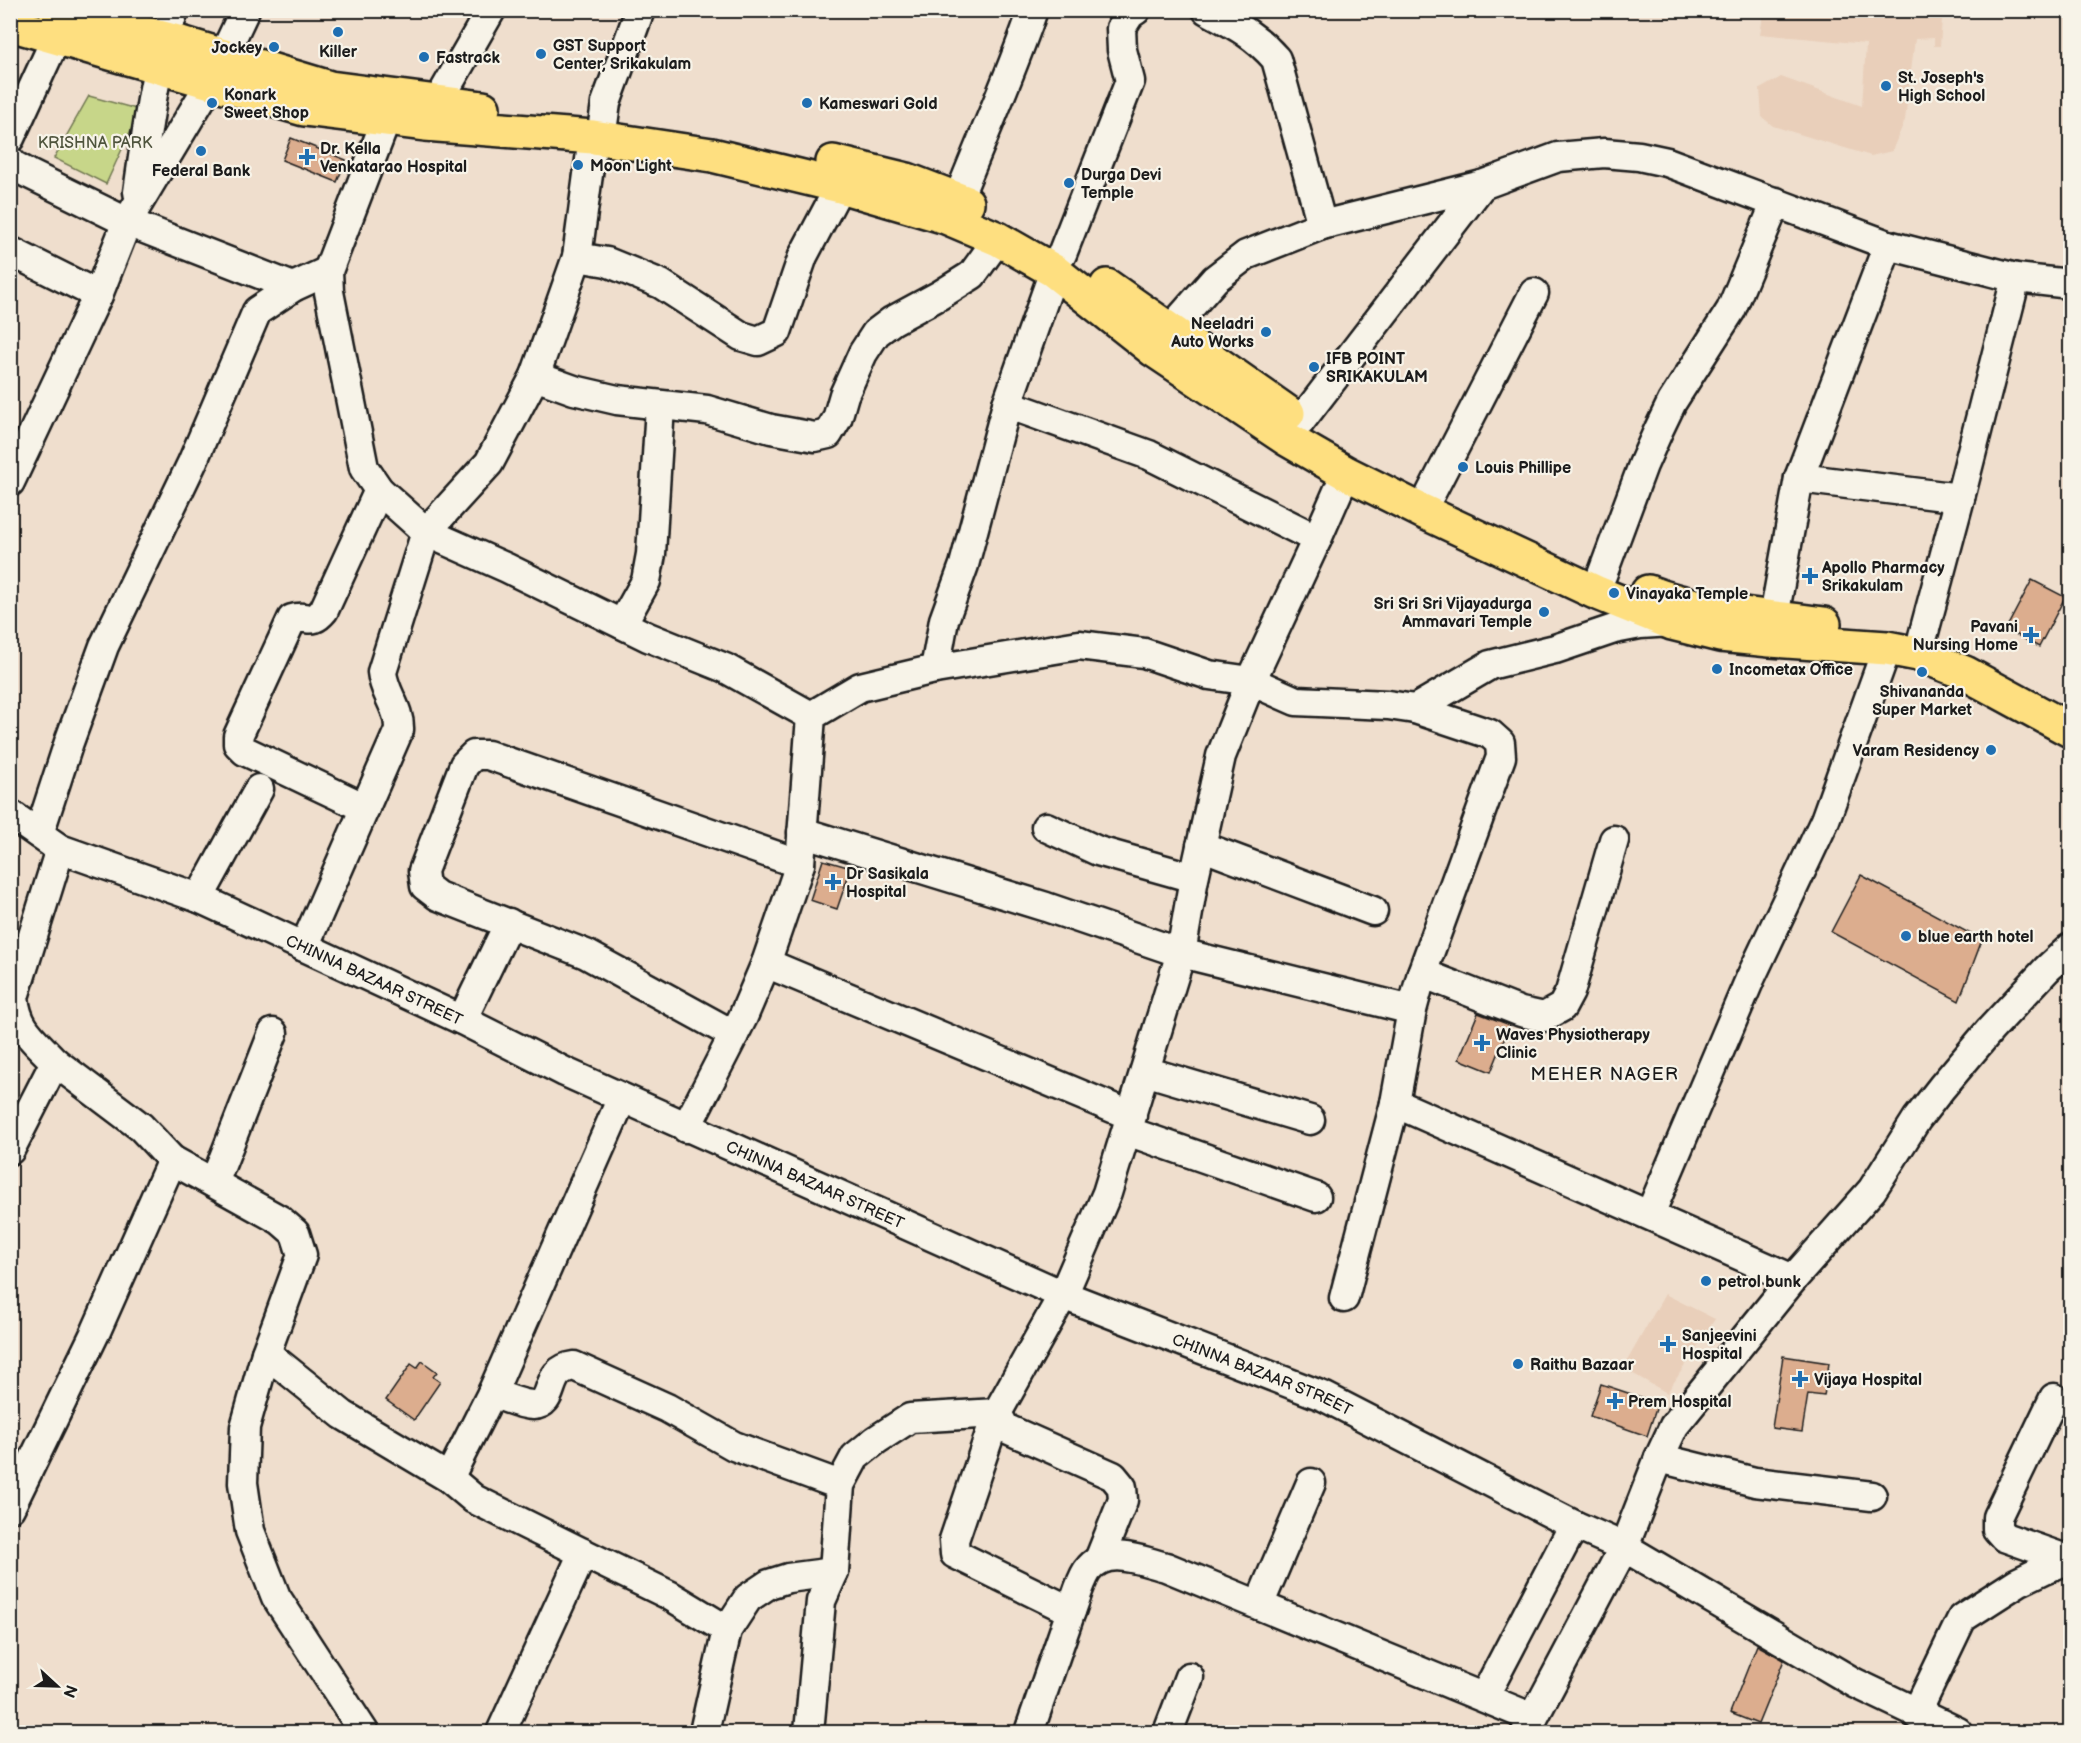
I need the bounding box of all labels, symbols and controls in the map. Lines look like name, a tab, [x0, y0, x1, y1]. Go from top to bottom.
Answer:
marker: Killer	[331, 25, 345, 39]
place label: GST Support Center, Srikakulam	[553, 37, 691, 74]
place label: Jockey	[212, 39, 263, 58]
marker: Jockey	[267, 40, 281, 54]
place label: Killer	[319, 43, 358, 62]
marker: GST Support Center, Srikakulam	[534, 47, 548, 61]
place label: Fastrack	[436, 49, 501, 68]
marker: Fastrack	[417, 50, 431, 64]
place label: St. Joseph's High School	[1898, 69, 1985, 106]
marker: St. Joseph's High School	[1879, 79, 1893, 93]
place label: Konark Sweet Shop	[224, 86, 309, 123]
place label: Kameswari Gold	[819, 95, 937, 114]
marker: Konark Sweet Shop	[205, 96, 219, 110]
marker: Kameswari Gold	[800, 96, 814, 110]
park label: KRISHNA PARK	[38, 134, 153, 153]
place label: Dr. Kella Venkatarao Hospital	[320, 140, 467, 177]
marker: Federal Bank	[194, 144, 208, 158]
marker: Dr. Kella Venkatarao Hospital	[298, 148, 316, 166]
place label: Moon Light	[590, 157, 672, 176]
marker: Moon Light	[571, 158, 585, 172]
place label: Federal Bank	[152, 162, 251, 181]
place label: Durga Devi Temple	[1081, 166, 1162, 203]
marker: Durga Devi Temple	[1062, 176, 1076, 190]
place label: Neeladri Auto Works	[1170, 315, 1254, 352]
marker: Neeladri Auto Works	[1259, 325, 1273, 339]
place label: IFB POINT SRIKAKULAM	[1326, 350, 1428, 387]
marker: IFB POINT SRIKAKULAM	[1307, 360, 1321, 374]
place label: Louis Phillipe	[1475, 459, 1571, 478]
marker: Louis Phillipe	[1456, 460, 1470, 474]
place label: Apollo Pharmacy Srikakulam	[1821, 559, 1945, 596]
marker: Apollo Pharmacy Srikakulam	[1803, 569, 1817, 583]
place label: Vinayaka Temple	[1626, 585, 1748, 604]
marker: Vinayaka Temple	[1607, 586, 1621, 600]
place label: Sri Sri Sri Vijayadurga Ammavari Temple	[1374, 595, 1532, 632]
marker: Sri Sri Sri Vijayadurga Ammavari Temple	[1537, 605, 1551, 619]
place label: Pavani Nursing Home	[1913, 618, 2018, 655]
marker: Pavani Nursing Home	[2022, 626, 2040, 644]
place label: Incometax Office	[1729, 661, 1853, 680]
marker: Incometax Office	[1710, 662, 1724, 676]
marker: Shivananda Super Market	[1915, 665, 1929, 679]
place label: Shivananda Super Market	[1872, 683, 1973, 720]
place label: Varam Residency	[1853, 742, 1980, 761]
marker: Varam Residency	[1984, 743, 1998, 757]
place label: Dr Sasikala Hospital	[846, 865, 929, 902]
marker: Dr Sasikala Hospital	[824, 873, 842, 891]
place label: blue earth hotel	[1918, 928, 2034, 947]
marker: blue earth hotel	[1899, 929, 1913, 943]
street label: CHINNA BAZAAR STREET	[282, 932, 466, 1030]
place label: Waves Physiotherapy Clinic	[1496, 1026, 1650, 1063]
marker: Waves Physiotherapy Clinic	[1473, 1034, 1491, 1052]
district label: MEHER NAGER	[1531, 1064, 1679, 1085]
street label: CHINNA BAZAAR STREET	[723, 1137, 907, 1234]
place label: petrol bunk	[1718, 1273, 1801, 1292]
marker: petrol bunk	[1699, 1274, 1713, 1288]
place label: Sanjeevini Hospital	[1682, 1327, 1757, 1364]
street label: CHINNA BAZAAR STREET	[1169, 1330, 1356, 1421]
marker: Sanjeevini Hospital	[1659, 1335, 1677, 1353]
place label: Raithu Bazaar	[1530, 1356, 1635, 1375]
marker: Raithu Bazaar	[1511, 1357, 1525, 1371]
marker: Vijaya Hospital	[1791, 1370, 1809, 1388]
place label: Vijaya Hospital	[1814, 1371, 1922, 1390]
marker: Prem Hospital	[1606, 1392, 1624, 1410]
place label: Prem Hospital	[1628, 1393, 1731, 1412]
north arrow	[27, 1656, 87, 1716]
text: N	[58, 1682, 81, 1700]

